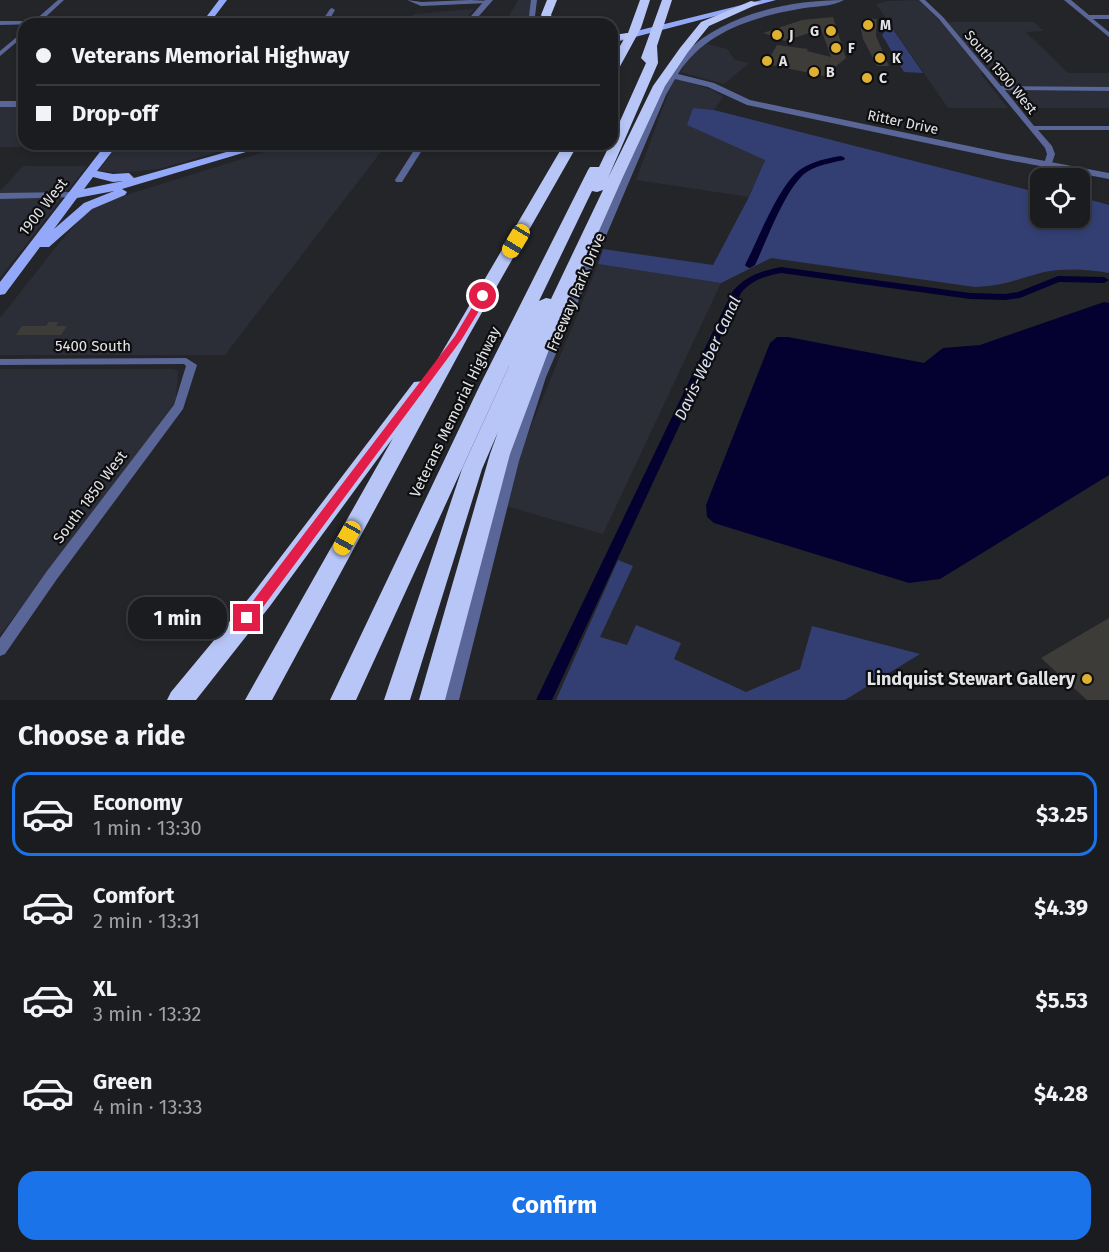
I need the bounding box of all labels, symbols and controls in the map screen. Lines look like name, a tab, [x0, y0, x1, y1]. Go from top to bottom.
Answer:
place label: M	[880, 17, 891, 34]
marker: M	[861, 18, 875, 32]
place label: G	[810, 23, 819, 40]
marker: G	[824, 24, 838, 38]
place label: J	[788, 27, 793, 44]
street label: South 1500 West	[961, 27, 1041, 118]
marker: J	[770, 28, 784, 42]
place label: F	[848, 40, 855, 57]
marker: F	[829, 41, 843, 55]
text: Veterans Memorial Highway	[72, 42, 349, 69]
place label: K	[892, 50, 902, 67]
marker: K	[873, 51, 887, 65]
place label: A	[778, 53, 788, 70]
marker: A	[760, 54, 774, 68]
place label: B	[826, 64, 835, 81]
marker: B	[807, 65, 821, 79]
place label: C	[879, 70, 887, 87]
marker: C	[860, 71, 874, 85]
text: Drop-off	[72, 100, 158, 127]
street label: Ritter Drive	[866, 107, 940, 138]
map controls	[1030, 168, 1090, 228]
button: locate	[1030, 168, 1090, 228]
street label: 1900 West	[15, 174, 71, 239]
car	[499, 221, 533, 261]
street label: Freeway Park Drive	[543, 230, 609, 354]
route start	[469, 282, 496, 309]
water label: Davis-Weber Canal	[670, 293, 745, 423]
street label: Veterans Memorial Highway	[406, 323, 504, 500]
street label: 5400 South	[55, 337, 131, 355]
street label: South 1850 West	[49, 447, 131, 547]
car	[330, 518, 364, 558]
callout: 1 min	[127, 597, 226, 639]
route end	[233, 604, 260, 631]
text: 1 min	[153, 606, 202, 630]
place label: Lindquist Stewart Gallery	[867, 668, 1076, 690]
marker: Lindquist Stewart Gallery	[1080, 672, 1094, 686]
text: Choose a ride	[18, 720, 185, 752]
icon: car	[21, 787, 75, 841]
text: Economy	[93, 789, 182, 816]
text: $3.25	[1036, 801, 1088, 828]
text: 1 min · 13:30	[93, 816, 202, 840]
icon: car	[21, 880, 75, 934]
text: Comfort	[93, 882, 174, 909]
text: $4.39	[1034, 894, 1088, 921]
text: 2 min · 13:31	[93, 909, 200, 933]
icon: car	[21, 973, 75, 1027]
text: XL	[93, 975, 117, 1002]
text: $5.53	[1036, 987, 1088, 1014]
text: 3 min · 13:32	[93, 1002, 201, 1026]
icon: car	[21, 1066, 75, 1120]
text: Green	[93, 1068, 152, 1095]
text: $4.28	[1034, 1080, 1088, 1107]
text: 4 min · 13:33	[93, 1095, 202, 1119]
button: Confirm	[18, 1171, 1091, 1240]

